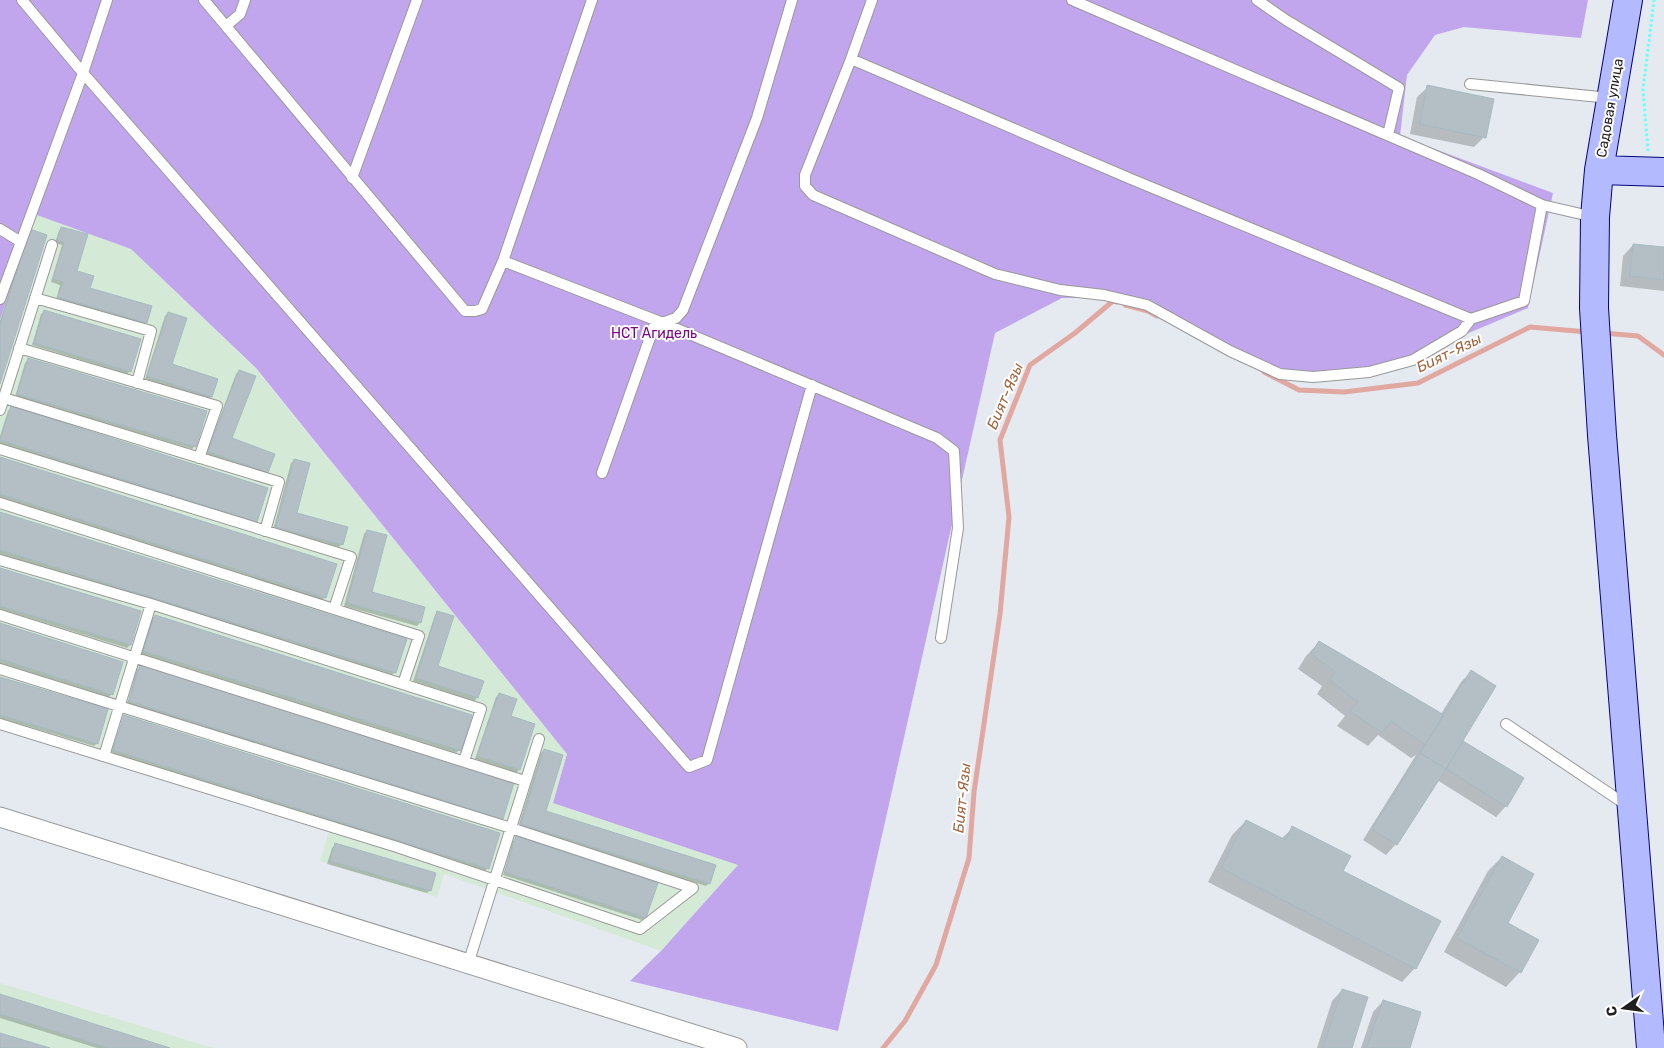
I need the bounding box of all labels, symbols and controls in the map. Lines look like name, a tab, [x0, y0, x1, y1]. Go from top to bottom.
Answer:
street label: Садовая улица	[1593, 57, 1627, 159]
park label: НСТ Агидель	[611, 325, 697, 342]
water label: Бият-Язы	[1414, 329, 1485, 376]
water label: Бият-Язы	[983, 360, 1027, 432]
water label: Бият-Язы	[949, 762, 975, 834]
north arrow	[1599, 983, 1649, 1033]
text: С	[1602, 1004, 1621, 1018]

